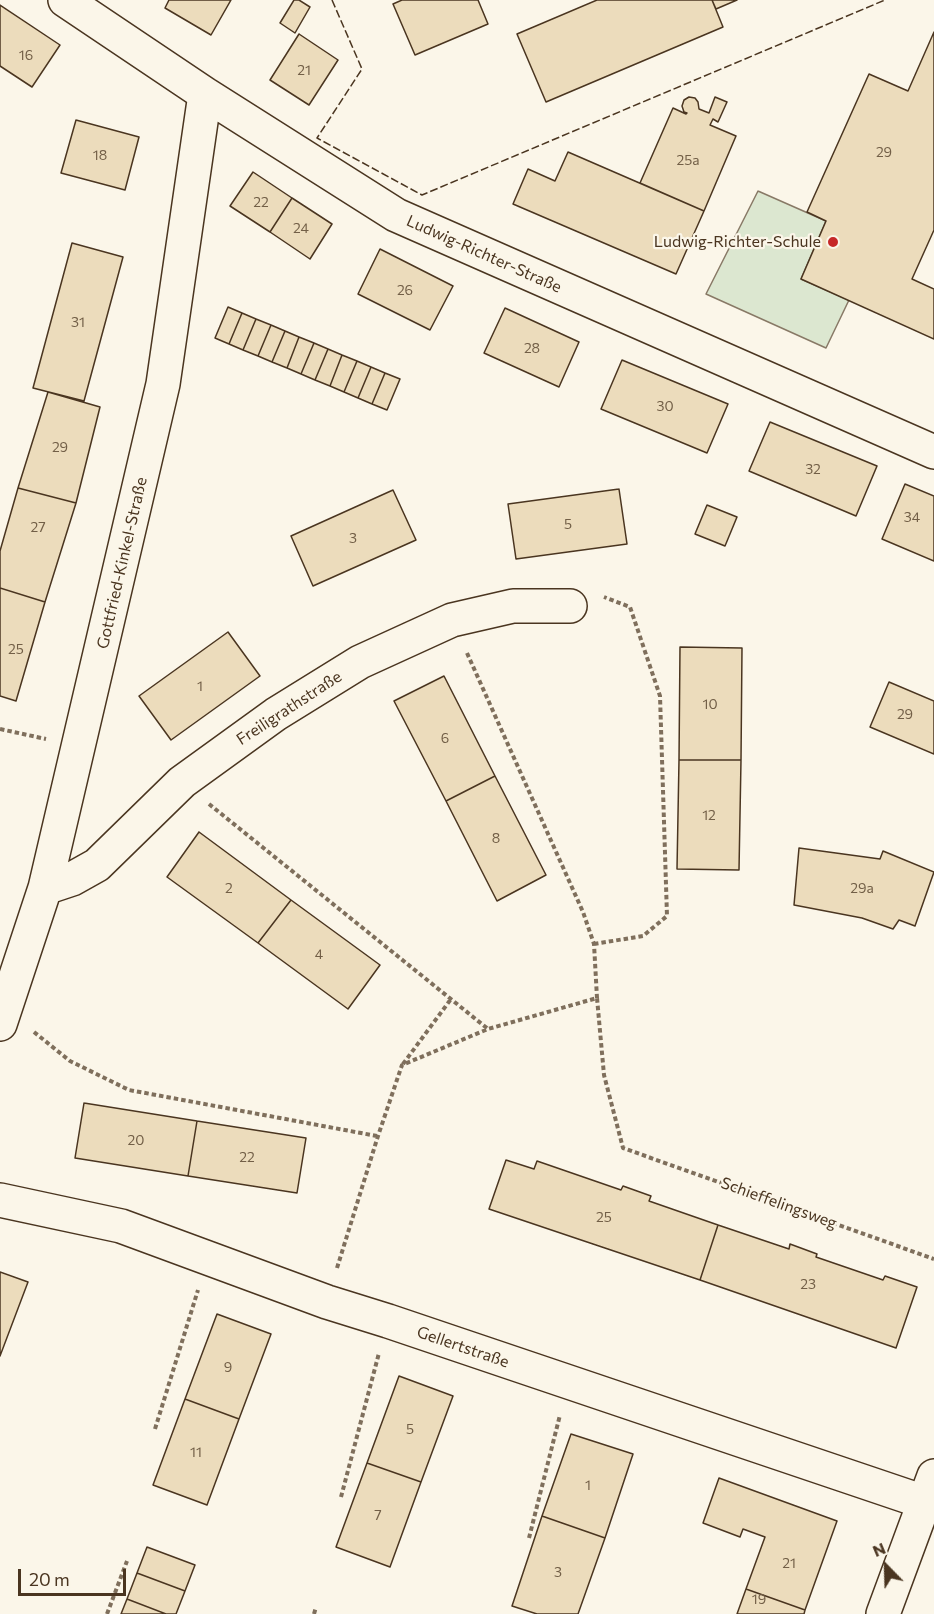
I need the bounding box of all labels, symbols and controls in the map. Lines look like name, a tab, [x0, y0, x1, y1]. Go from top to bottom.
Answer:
house number: 16	[19, 47, 33, 63]
house number: 21	[297, 62, 311, 78]
house number: 29	[876, 144, 892, 160]
house number: 18	[93, 147, 107, 163]
house number: 25a	[676, 152, 700, 168]
house number: 22	[253, 194, 269, 210]
street label: Ludwig-Richter-Straße	[403, 211, 565, 297]
house number: 24	[293, 220, 309, 236]
place label: Ludwig-Richter-Schule	[654, 232, 821, 252]
marker: Ludwig-Richter-Schule	[826, 235, 840, 249]
house number: 26	[397, 282, 413, 298]
house number: 31	[71, 314, 85, 330]
house number: 28	[524, 340, 540, 356]
house number: 30	[656, 398, 674, 414]
house number: 29	[52, 439, 68, 455]
house number: 32	[805, 461, 821, 477]
street label: Gottfried-Kinkel-Straße	[93, 475, 151, 651]
house number: 34	[904, 509, 920, 525]
house number: 5	[564, 516, 572, 532]
house number: 27	[30, 519, 46, 535]
house number: 3	[349, 530, 357, 546]
house number: 25	[8, 641, 24, 657]
street label: Freiligrathstraße	[233, 667, 345, 749]
house number: 1	[197, 678, 203, 694]
house number: 10	[702, 696, 718, 712]
house number: 29	[897, 706, 913, 722]
house number: 6	[441, 730, 449, 746]
house number: 12	[702, 807, 716, 823]
house number: 8	[492, 830, 500, 846]
house number: 2	[225, 880, 233, 896]
house number: 29a	[850, 880, 874, 896]
house number: 4	[315, 946, 323, 962]
house number: 20	[128, 1132, 144, 1148]
house number: 22	[239, 1149, 255, 1165]
street label: Schieffelingsweg	[718, 1173, 840, 1233]
house number: 25	[596, 1209, 612, 1225]
house number: 23	[800, 1276, 816, 1292]
street label: Gellertstraße	[414, 1322, 512, 1372]
house number: 9	[224, 1359, 232, 1375]
house number: 5	[406, 1421, 414, 1437]
house number: 11	[190, 1444, 202, 1460]
house number: 1	[585, 1477, 591, 1493]
house number: 7	[374, 1507, 382, 1523]
north arrow	[856, 1536, 916, 1596]
text: N	[870, 1538, 888, 1560]
house number: 21	[782, 1555, 796, 1571]
scale bar	[21, 1557, 129, 1595]
house number: 3	[554, 1564, 562, 1580]
text: 20 m	[29, 1568, 70, 1590]
house number: 19	[752, 1591, 766, 1607]

